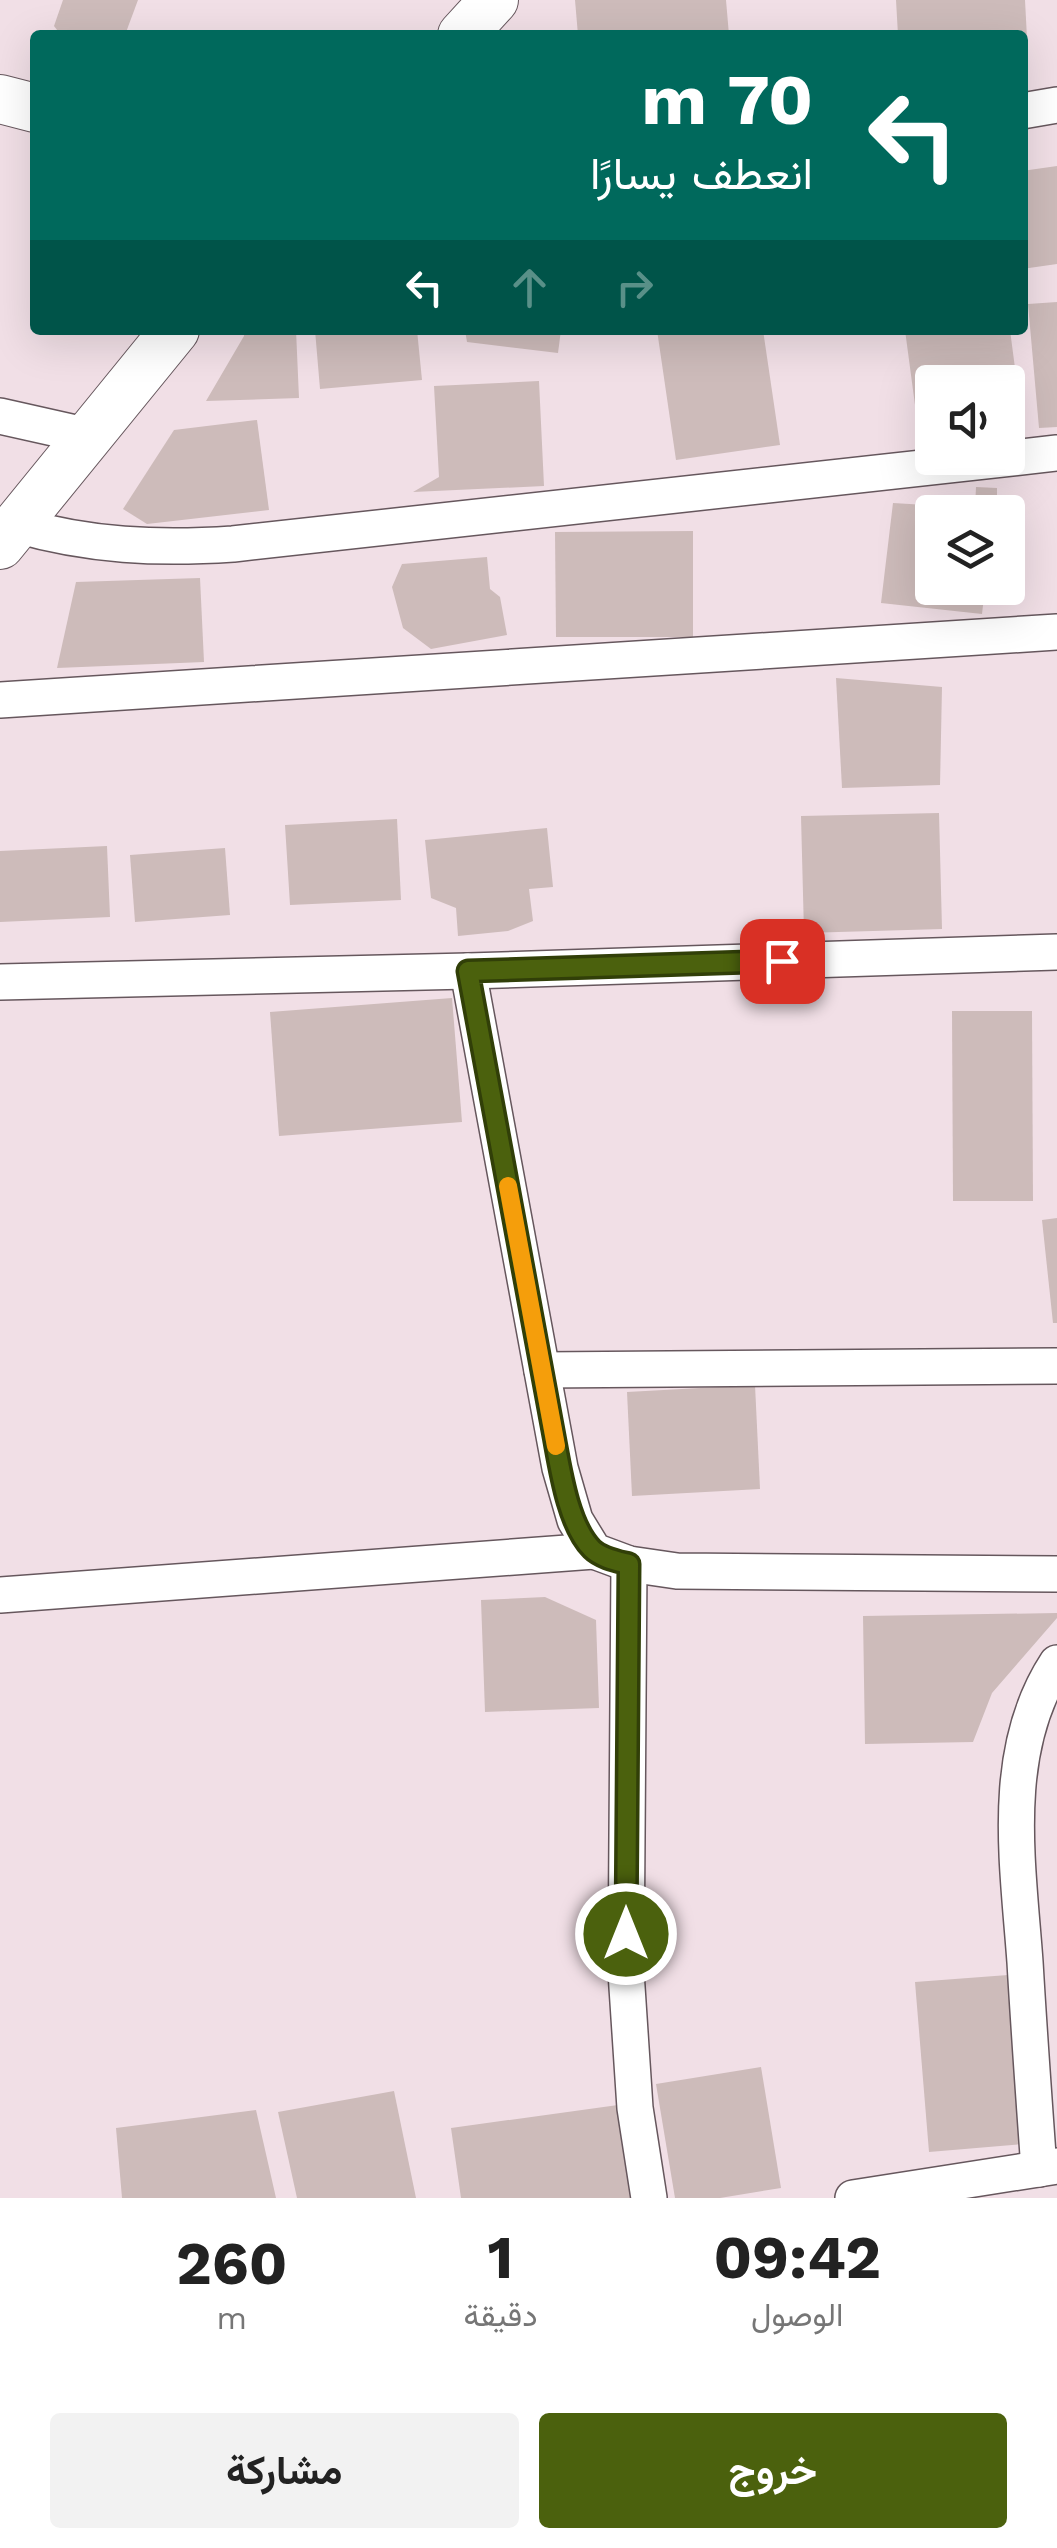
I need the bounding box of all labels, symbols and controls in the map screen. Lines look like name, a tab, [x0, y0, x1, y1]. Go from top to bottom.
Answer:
text: 70 m	[641, 59, 813, 141]
icon: left	[848, 70, 978, 200]
text: انعطف يسارًا	[590, 147, 813, 200]
icon: left	[397, 260, 452, 315]
icon: ahead	[502, 260, 557, 315]
icon: right	[607, 260, 662, 315]
map controls	[915, 365, 1025, 605]
button: sound	[915, 365, 1025, 475]
button: layers	[915, 495, 1025, 605]
pin	[740, 919, 825, 1004]
icon: arrive	[755, 934, 810, 989]
position arrow	[574, 1882, 678, 1986]
text: 1	[488, 2222, 513, 2293]
text: 09:42	[713, 2222, 881, 2293]
text: 260	[176, 2228, 287, 2299]
text: دقيقة	[463, 2296, 537, 2334]
text: الوصول	[751, 2296, 843, 2334]
text: m	[216, 2299, 247, 2337]
button: مشاركة	[50, 2413, 519, 2528]
button: خروج	[539, 2413, 1007, 2528]

